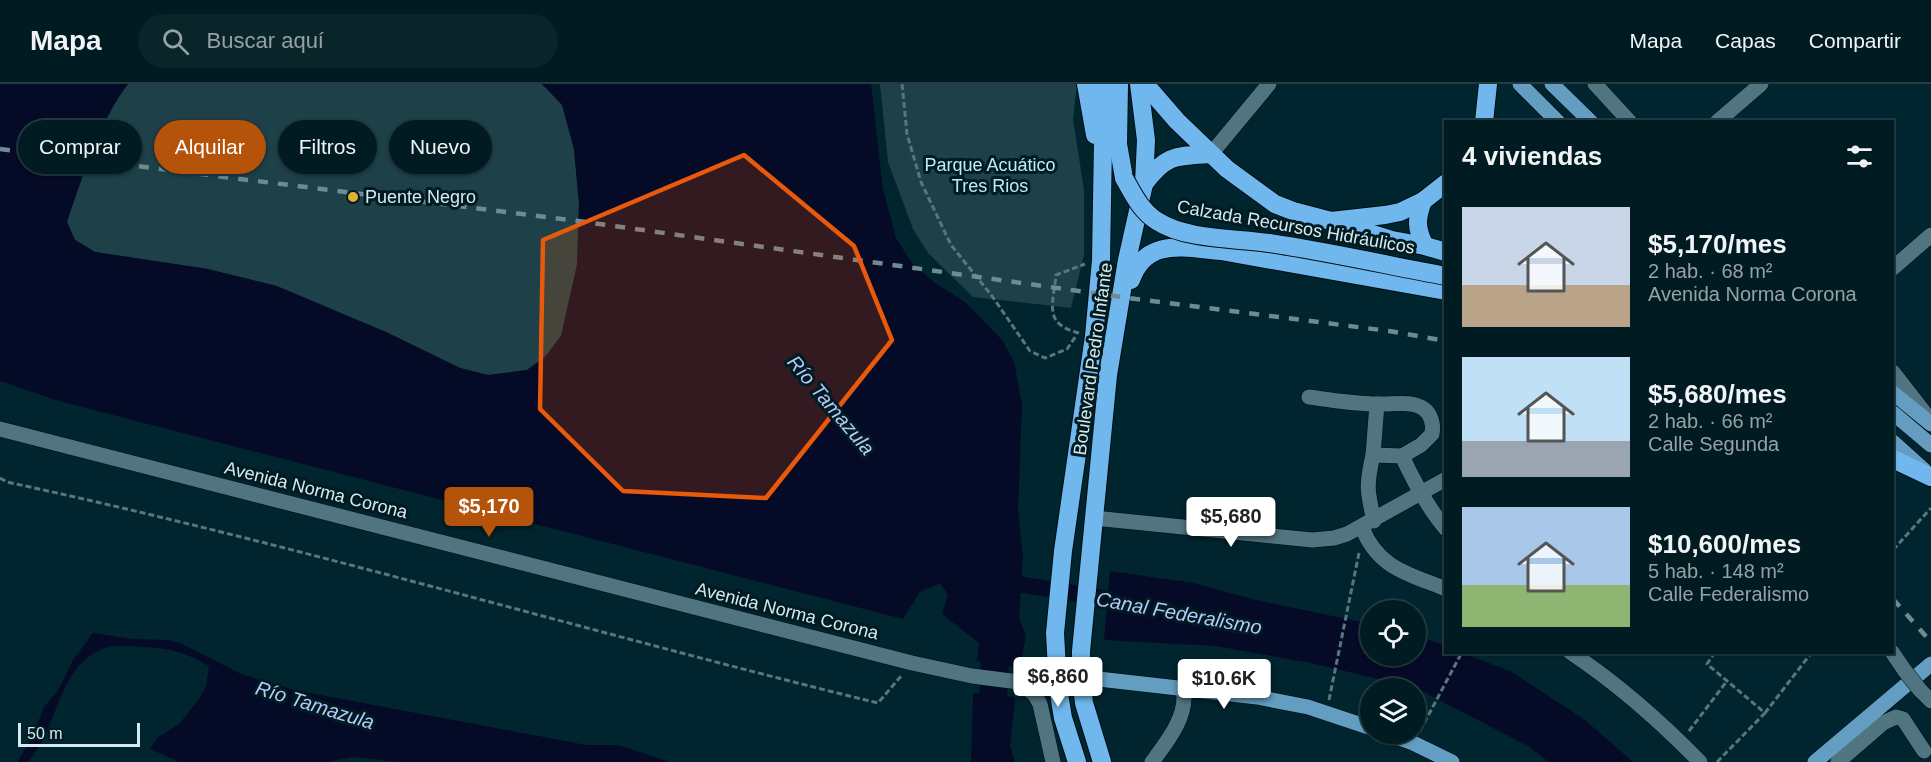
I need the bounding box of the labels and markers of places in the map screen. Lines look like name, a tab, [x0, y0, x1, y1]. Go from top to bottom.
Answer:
place label: Puente Negro	[365, 187, 476, 207]
marker: Puente Negro	[346, 190, 360, 204]
pin: $5,170	[440, 487, 538, 538]
pin: $5,680	[1182, 497, 1280, 548]
pin: $6,860	[1009, 657, 1107, 708]
pin: $10.6K	[1175, 659, 1273, 710]

